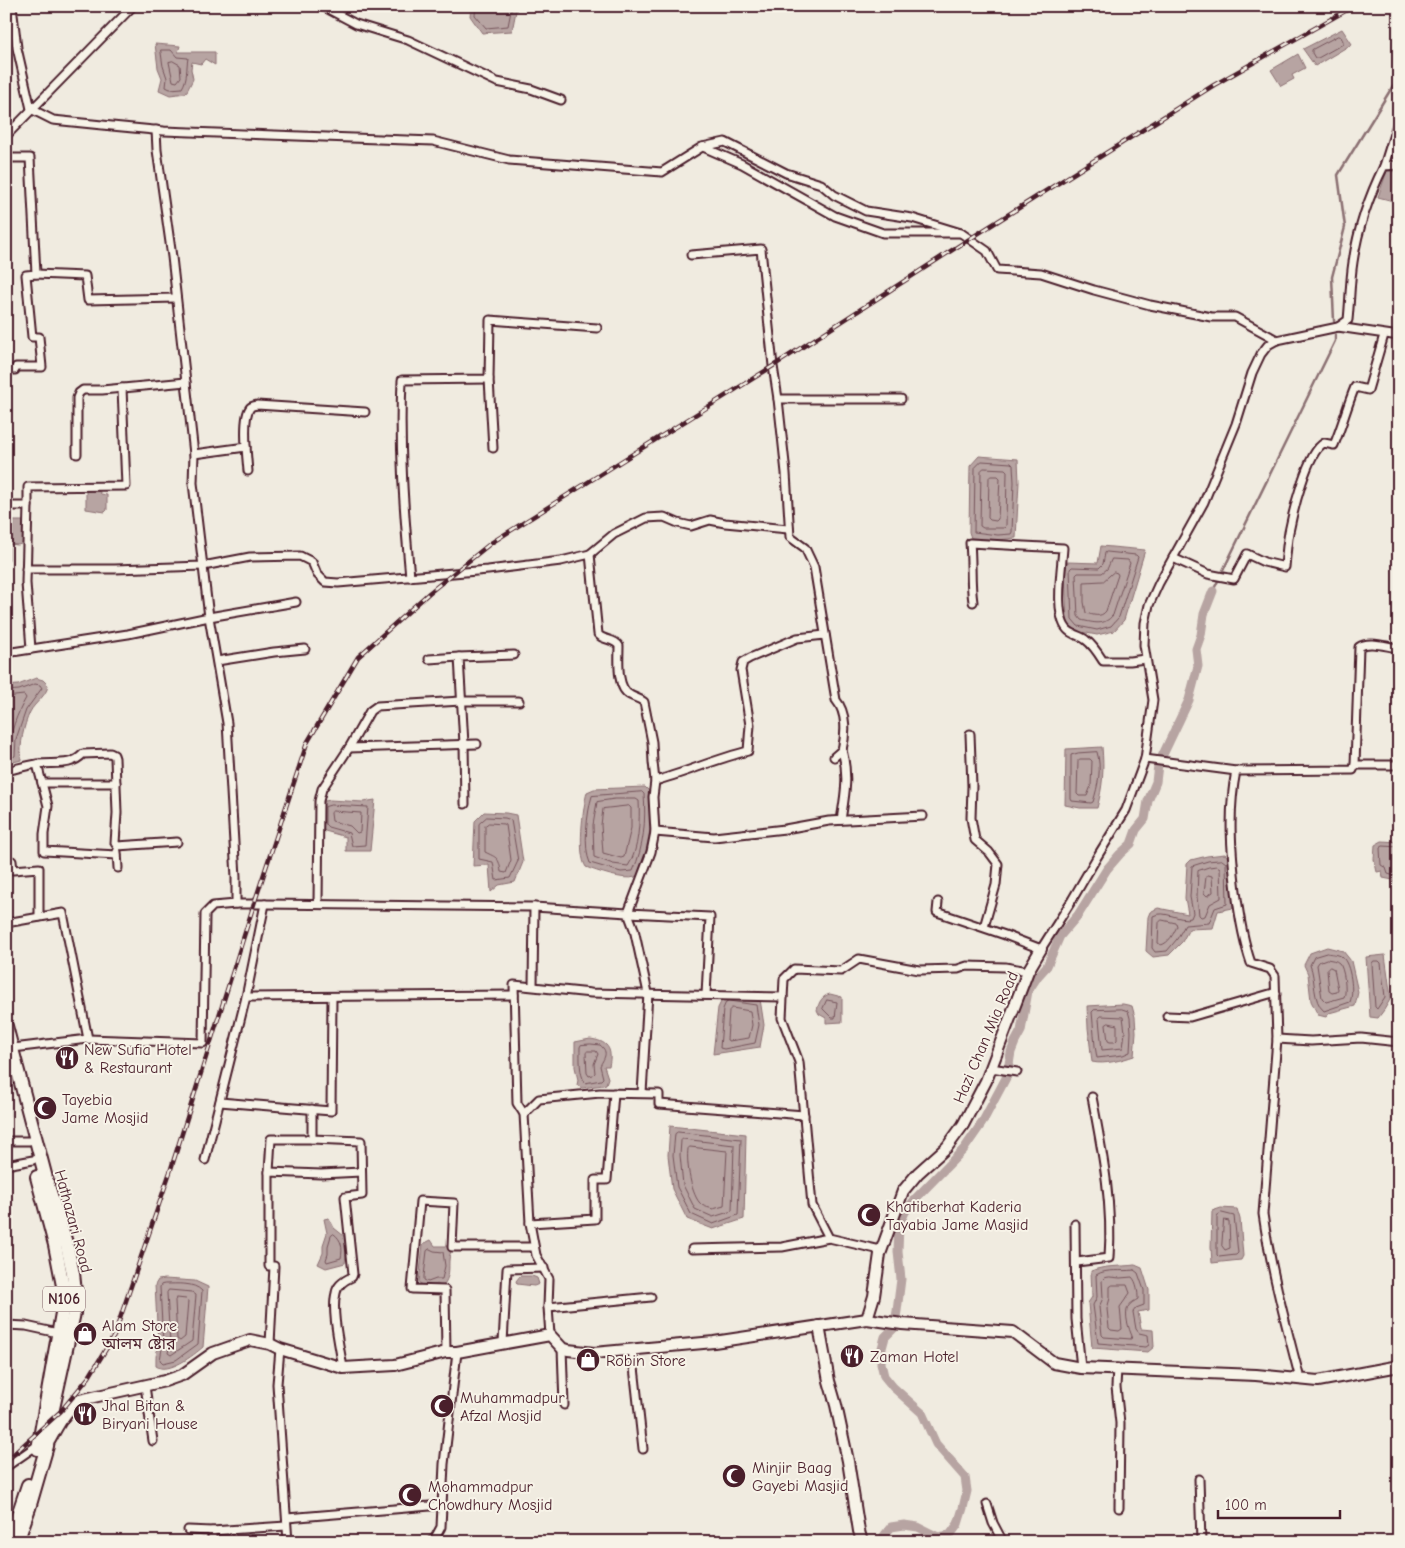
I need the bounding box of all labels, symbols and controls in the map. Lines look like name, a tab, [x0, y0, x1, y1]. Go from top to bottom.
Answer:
street label: Hazi Chan Mia Road	[950, 969, 1022, 1106]
place label: New Sufia Hotel & Restaurant	[84, 1041, 192, 1077]
restaurant icon: New Sufia Hotel & Restaurant	[54, 1045, 80, 1071]
place label: Tayebia Jame Mosjid	[62, 1091, 148, 1127]
mosque icon: Tayebia Jame Mosjid	[32, 1095, 58, 1121]
street label: Hathazari Road	[51, 1168, 95, 1275]
place label: Khatiberhat Kaderia Tayabia Jame Masjid	[886, 1198, 1028, 1234]
mosque icon: Khatiberhat Kaderia Tayabia Jame Masjid	[856, 1202, 882, 1228]
road number: N106	[43, 1286, 85, 1312]
place label: Alam Store আলম ষ্টোর	[101, 1317, 177, 1353]
shop icon: Alam Store আলম ষ্টোর	[72, 1321, 98, 1347]
restaurant icon: Zaman Hotel	[839, 1343, 865, 1369]
shop icon: Robin Store	[575, 1347, 601, 1373]
place label: Zaman Hotel	[870, 1348, 959, 1366]
place label: Robin Store	[606, 1352, 686, 1370]
place label: Muhammadpur Afzal Mosjid	[460, 1389, 565, 1425]
mosque icon: Muhammadpur Afzal Mosjid	[429, 1393, 455, 1419]
place label: Jhal Bitan & Biryani House	[102, 1397, 198, 1433]
restaurant icon: Jhal Bitan & Biryani House	[72, 1401, 98, 1427]
place label: Minjir Baag Gayebi Masjid	[752, 1459, 848, 1495]
mosque icon: Minjir Baag Gayebi Masjid	[721, 1463, 747, 1489]
place label: Mohammadpur Chowdhury Mosjid	[428, 1478, 552, 1514]
mosque icon: Mohammadpur Chowdhury Mosjid	[397, 1482, 423, 1508]
scale bar	[1218, 1488, 1340, 1520]
text: 100 m	[1225, 1496, 1267, 1514]

